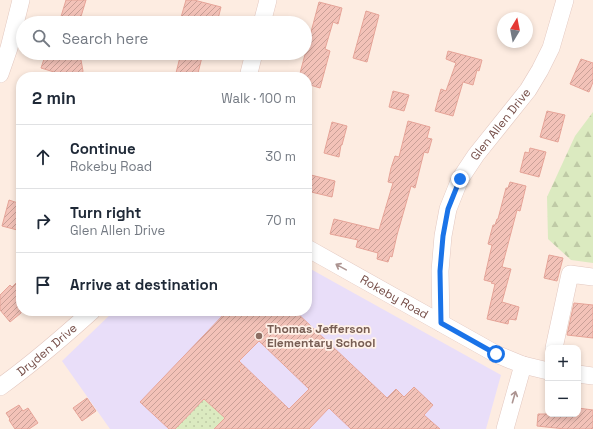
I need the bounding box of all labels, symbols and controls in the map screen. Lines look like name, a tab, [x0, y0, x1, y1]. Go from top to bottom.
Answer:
north arrow	[497, 12, 533, 48]
search box	[16, 16, 312, 60]
icon: search	[30, 27, 52, 49]
text: Search here	[62, 29, 148, 48]
street label: Glen Allen Drive	[467, 85, 534, 163]
text: 2 min	[32, 87, 76, 109]
text: Walk · 100 m	[221, 90, 296, 107]
text: Continue	[70, 139, 136, 158]
icon: ahead	[32, 146, 54, 168]
text: 30 m	[265, 148, 296, 165]
text: Rokeby Road	[70, 158, 152, 175]
route end	[451, 170, 469, 188]
text: Turn right	[70, 203, 141, 222]
icon: right	[32, 210, 54, 232]
text: 70 m	[266, 212, 296, 229]
text: Glen Allen Drive	[70, 222, 165, 239]
one-way arrow	[335, 262, 347, 270]
street label: Rokeby Road	[357, 271, 431, 322]
icon: arrive	[32, 274, 54, 296]
text: Arrive at destination	[70, 275, 218, 294]
street label: Dryden Drive	[14, 320, 80, 380]
place label: Thomas Jefferson Elementary School	[267, 321, 375, 351]
marker: Thomas Jefferson Elementary School	[254, 331, 264, 341]
route start	[487, 345, 505, 363]
map controls	[545, 345, 581, 417]
button: +	[545, 345, 581, 381]
button: −	[545, 381, 581, 417]
one-way arrow	[511, 391, 518, 404]

